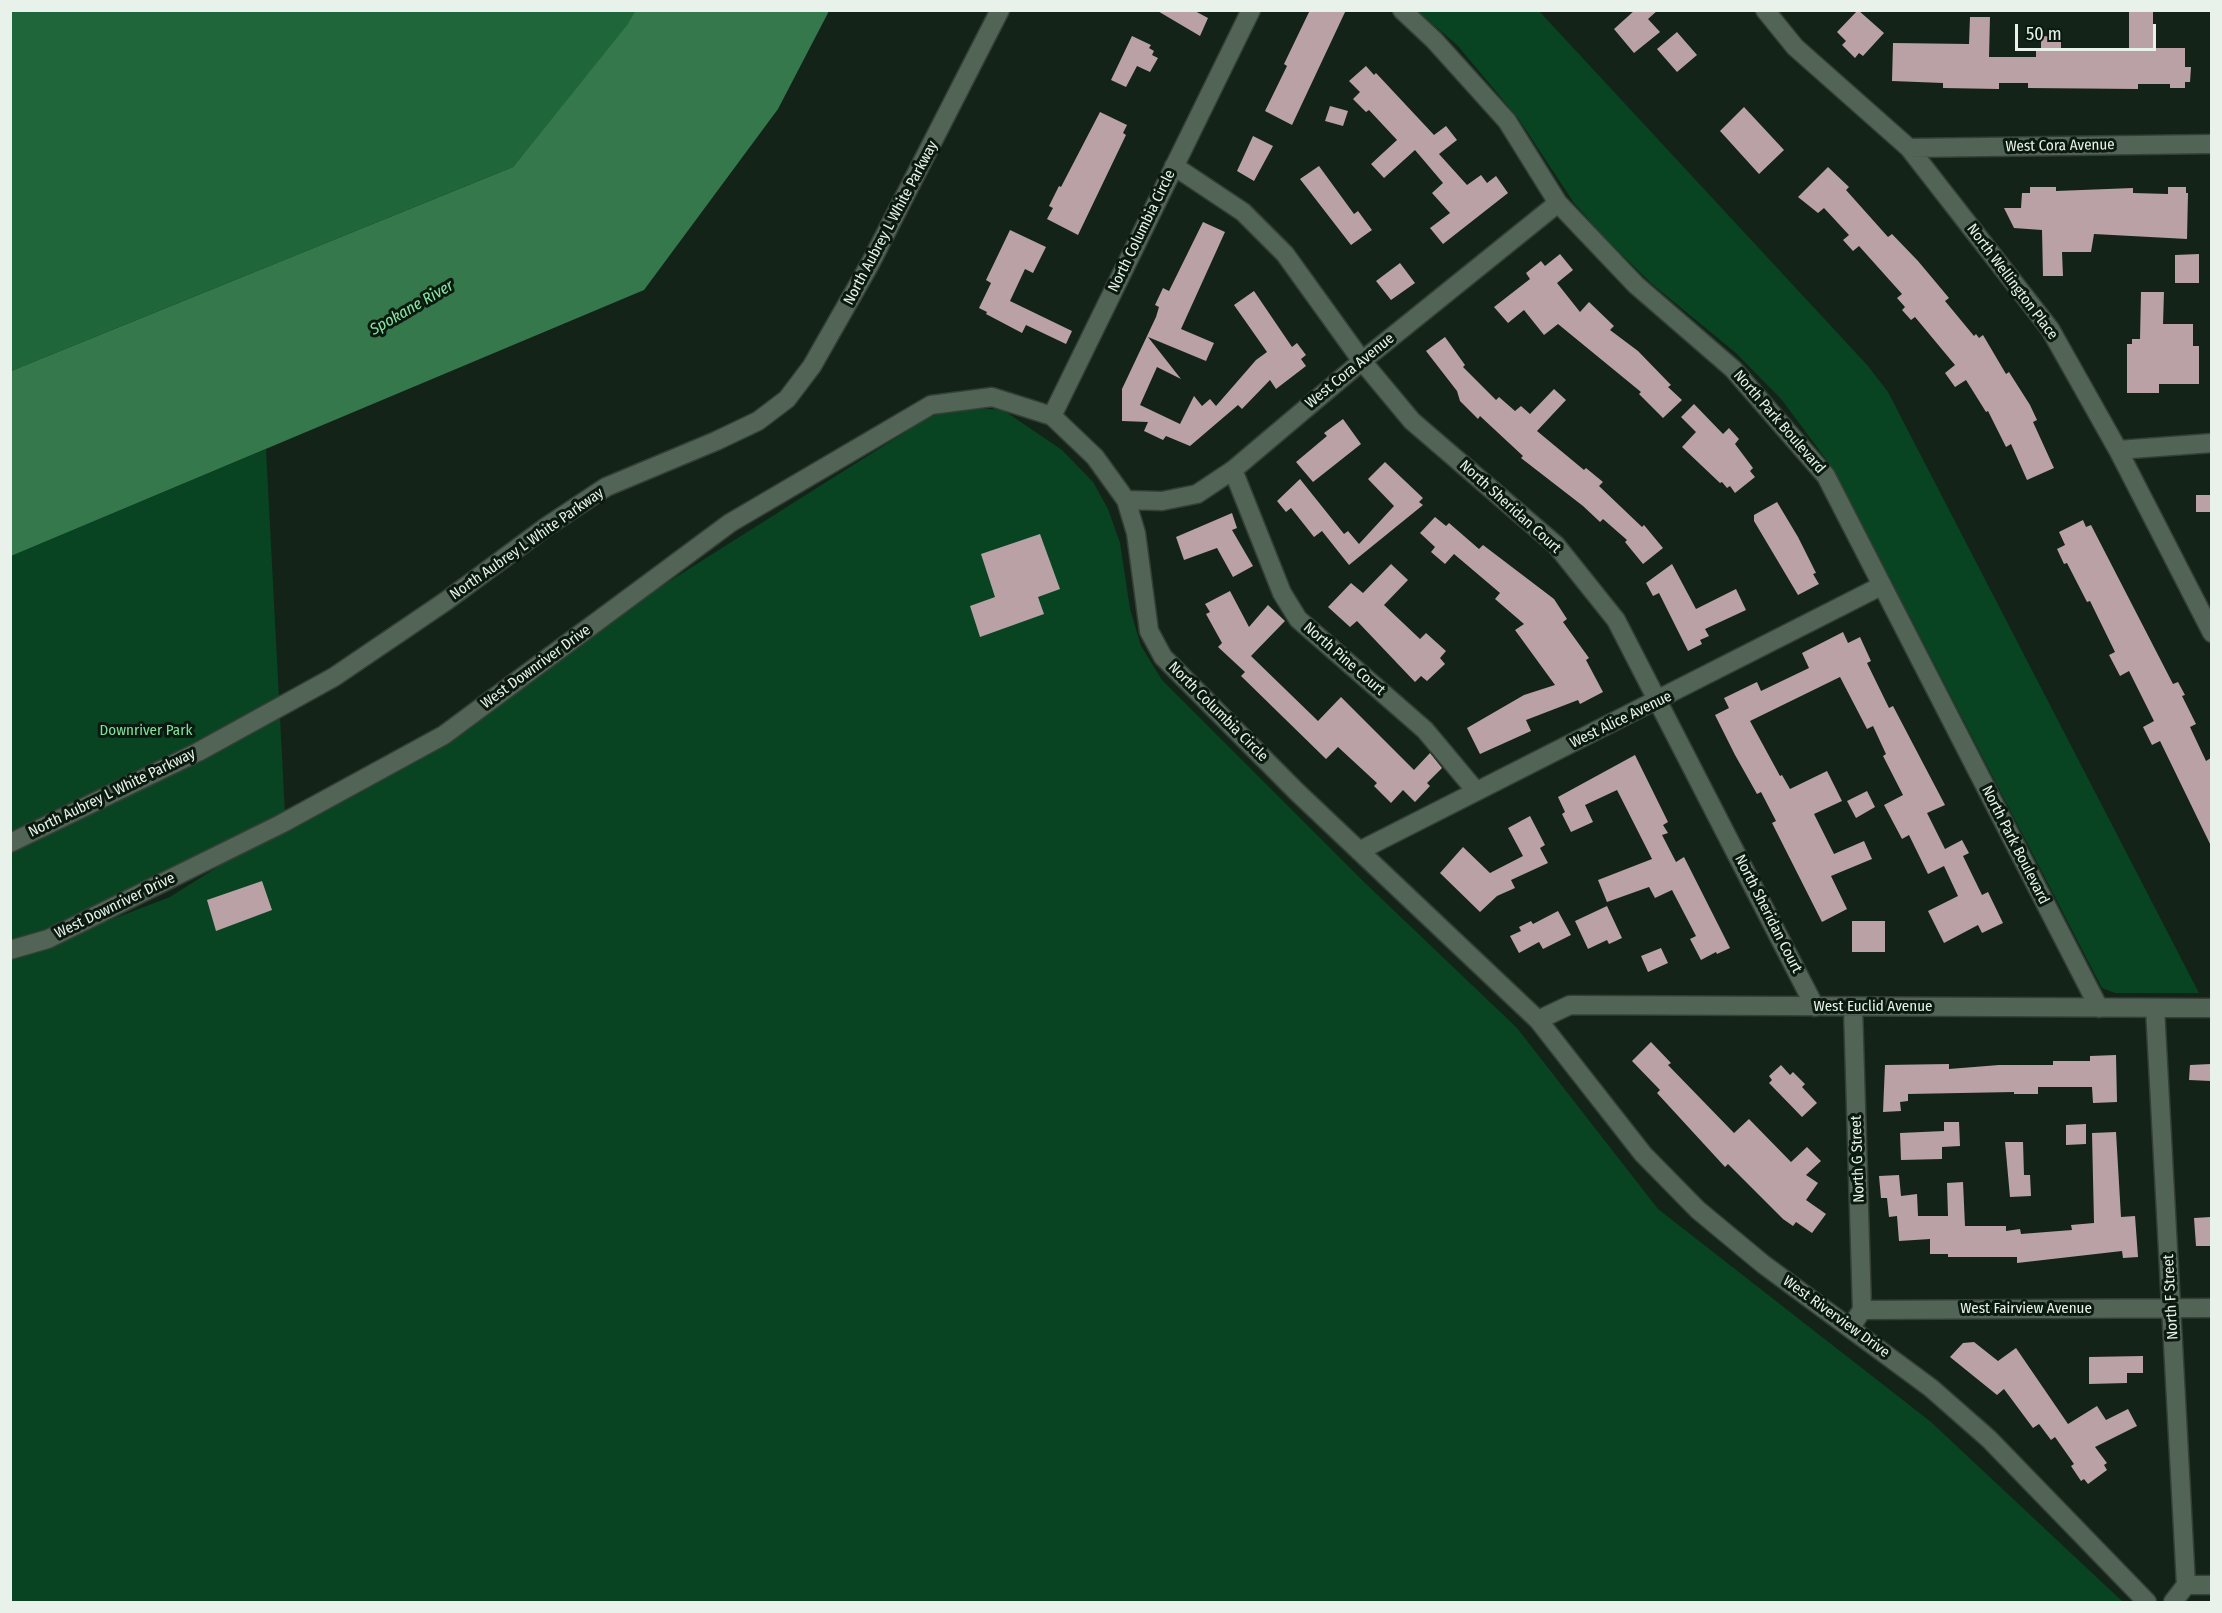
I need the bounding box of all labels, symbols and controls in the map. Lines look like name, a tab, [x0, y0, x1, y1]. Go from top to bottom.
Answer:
scale bar	[2018, 12, 2159, 50]
text: 50 m	[2026, 23, 2062, 45]
street label: West Cora Avenue	[2005, 136, 2115, 156]
street label: North Aubrey L White Parkway	[840, 138, 942, 308]
street label: North Columbia Circle	[1105, 167, 1179, 295]
street label: North Wellington Place	[1963, 221, 2061, 343]
water label: Spokane River	[367, 276, 457, 340]
street label: West Cora Avenue	[1302, 330, 1398, 412]
street label: North Park Boulevard	[1729, 367, 1829, 477]
street label: North Sheridan Court	[1456, 457, 1564, 557]
street label: North Aubrey L White Parkway	[447, 484, 607, 604]
street label: North Pine Court	[1300, 619, 1388, 699]
street label: West Downriver Drive	[478, 621, 594, 713]
street label: North Columbia Circle	[1164, 658, 1272, 766]
street label: West Alice Avenue	[1567, 688, 1675, 752]
park label: Downriver Park	[100, 722, 192, 740]
street label: North Aubrey L White Parkway	[26, 745, 198, 841]
street label: North Park Boulevard	[1977, 783, 2053, 907]
street label: North Sheridan Court	[1730, 852, 1806, 976]
street label: West Downriver Drive	[52, 869, 178, 943]
street label: West Euclid Avenue	[1814, 998, 1932, 1016]
street label: North G Street	[1847, 1115, 1869, 1203]
street label: North F Street	[2160, 1254, 2182, 1340]
street label: West Riverview Drive	[1779, 1272, 1893, 1362]
street label: West Fairview Avenue	[1960, 1300, 2092, 1318]

